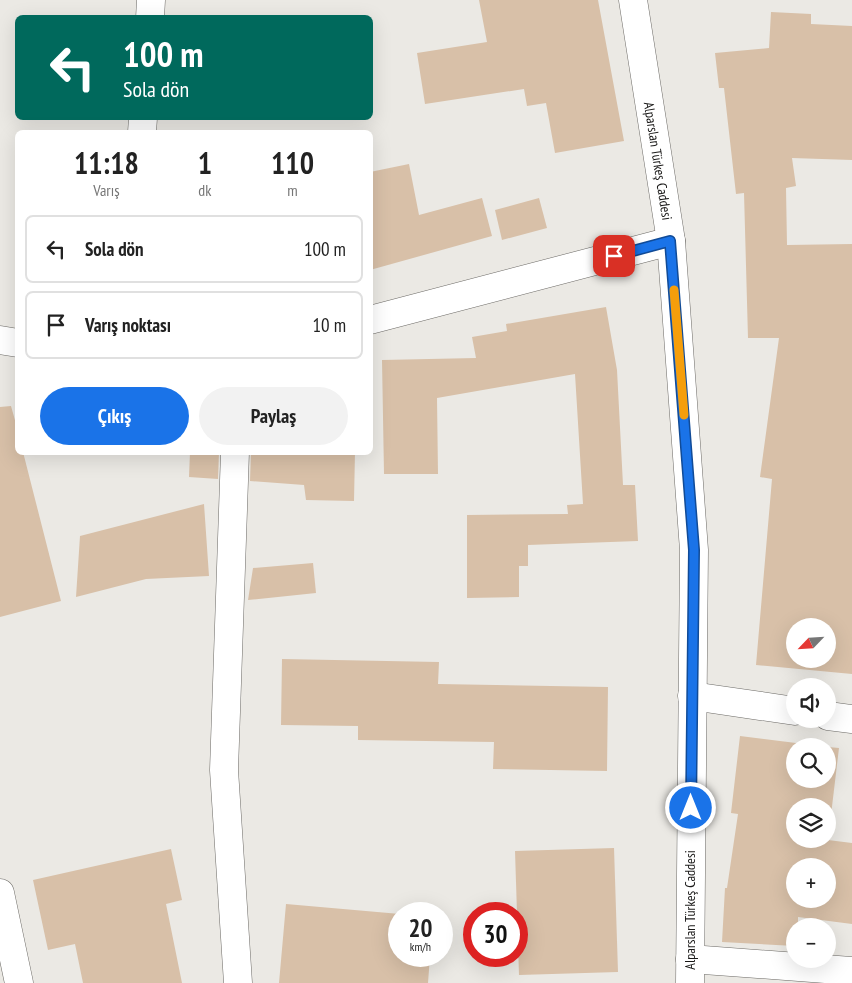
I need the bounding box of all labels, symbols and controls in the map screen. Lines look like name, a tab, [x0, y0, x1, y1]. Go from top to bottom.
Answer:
text: 100 m	[123, 31, 204, 77]
icon: left	[40, 35, 105, 100]
text: Sola dön	[123, 75, 189, 103]
street label: Alparslan Türkeş Caddesi	[640, 101, 676, 221]
text: 11:18	[74, 143, 139, 182]
text: 1	[198, 143, 212, 182]
text: 110	[271, 143, 314, 182]
text: Varış	[93, 180, 120, 200]
text: dk	[198, 180, 211, 200]
text: m	[287, 180, 298, 200]
icon: left	[42, 235, 70, 263]
pin	[593, 235, 635, 277]
text: Sola dön	[85, 237, 144, 261]
text: 100 m	[304, 237, 346, 261]
icon: arrive	[600, 242, 628, 270]
icon: arrive	[42, 311, 70, 339]
text: Varış noktası	[85, 313, 171, 337]
text: 10 m	[313, 313, 346, 337]
button: Çıkış	[40, 387, 189, 445]
button: Paylaş	[199, 387, 348, 445]
north arrow	[786, 618, 836, 668]
map controls	[786, 618, 836, 968]
button: sound	[786, 678, 836, 728]
button: search	[786, 738, 836, 788]
position arrow	[664, 781, 716, 833]
button: layers	[786, 798, 836, 848]
street label: Alparslan Türkeş Caddesi	[681, 850, 699, 970]
button: +	[786, 858, 836, 908]
speed limit sign: 30	[463, 902, 528, 967]
text: 20	[409, 912, 432, 944]
button: −	[786, 918, 836, 968]
text: km/h	[410, 939, 431, 954]

